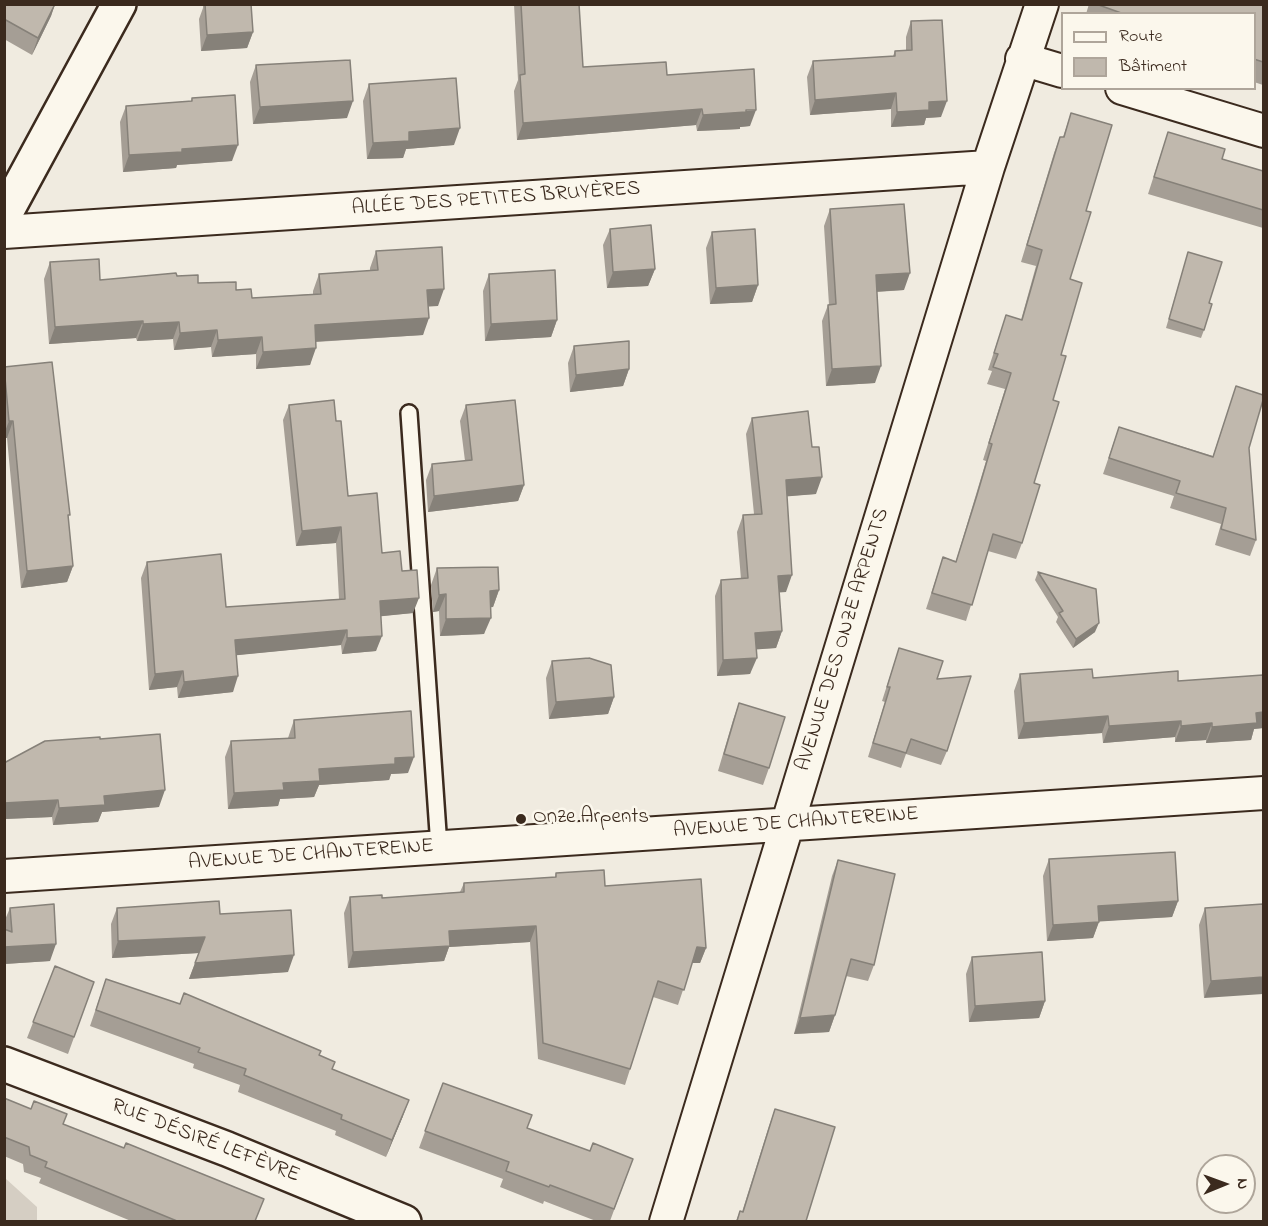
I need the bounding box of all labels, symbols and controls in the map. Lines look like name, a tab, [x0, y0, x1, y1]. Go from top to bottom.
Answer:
legend	[1061, 12, 1256, 90]
text: Route	[1119, 24, 1163, 50]
text: Bâtiment	[1119, 54, 1187, 80]
street label: ALLÉE DES PETITES BRUYÈRES	[351, 177, 641, 223]
street label: AVENUE DES ONZE ARPENTS	[792, 506, 896, 774]
street label: AVENUE DE CHANTEREINE	[672, 803, 920, 845]
place label: Onze Arpents	[533, 806, 649, 832]
marker: Onze Arpents	[514, 812, 528, 826]
street label: AVENUE DE CHANTEREINE	[187, 835, 435, 877]
street label: RUE DÉSIRÉ LEFÈVRE	[107, 1094, 303, 1190]
north arrow	[1196, 1154, 1256, 1214]
text: N	[1230, 1178, 1254, 1189]

